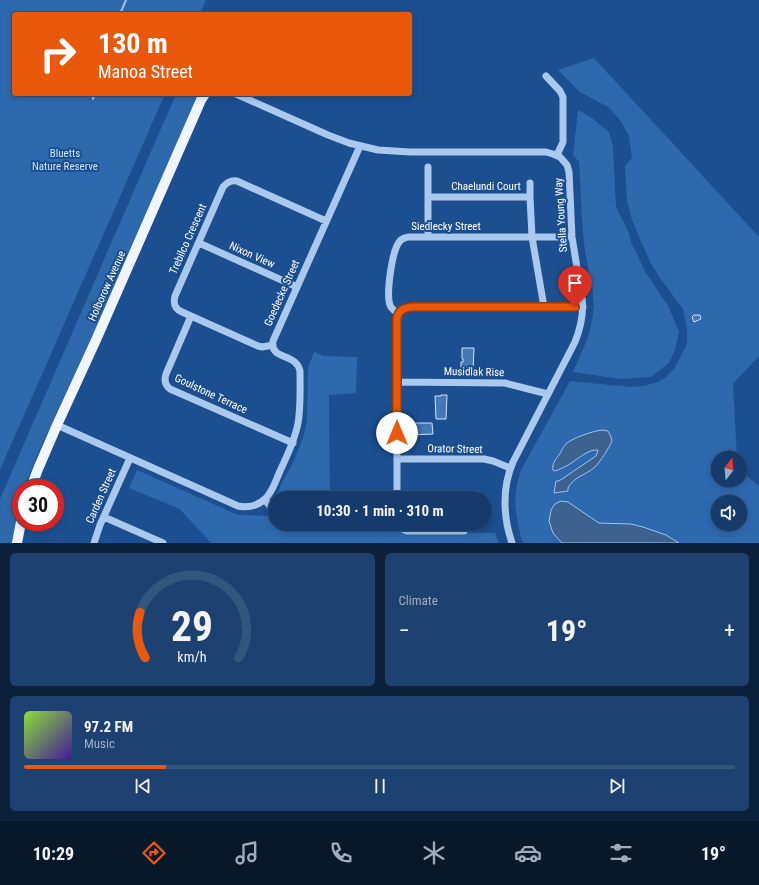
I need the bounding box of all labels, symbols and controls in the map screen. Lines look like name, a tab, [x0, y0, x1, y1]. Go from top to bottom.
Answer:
text: 130 m	[98, 27, 168, 60]
icon: right	[32, 28, 84, 80]
text: Manoa Street	[98, 61, 193, 82]
park label: Bluetts Nature Reserve	[32, 147, 98, 173]
street label: Stella Young Way	[552, 177, 570, 253]
street label: Chaelundi Court	[451, 180, 521, 193]
street label: Trebilco Crescent	[167, 202, 209, 276]
street label: Siedlecky Street	[411, 220, 481, 233]
street label: Nixon View	[227, 239, 277, 271]
street label: Holborow Avenue	[86, 249, 128, 323]
street label: Goedecke Street	[262, 258, 302, 328]
pin	[558, 266, 592, 307]
icon: arrive	[564, 272, 586, 294]
street label: Musidlak Rise	[444, 365, 504, 379]
street label: Goulstone Terrace	[173, 371, 249, 417]
position arrow	[376, 412, 418, 454]
street label: Orator Street	[427, 442, 483, 456]
north arrow	[711, 451, 747, 487]
map controls	[711, 451, 747, 531]
street label: Carden Street	[83, 466, 119, 526]
speed limit sign: 30	[12, 479, 64, 531]
button: sound	[711, 495, 747, 531]
text: 10:30 · 1 min · 310 m	[316, 502, 444, 520]
text: Climate	[399, 593, 438, 608]
text: 29	[171, 601, 213, 650]
text: 19°	[546, 613, 588, 648]
text: −	[399, 618, 410, 643]
text: +	[724, 618, 735, 643]
text: km/h	[178, 648, 207, 664]
text: 97.2 FM	[84, 718, 133, 736]
text: Music	[84, 736, 115, 751]
icon: previous	[132, 775, 154, 797]
icon: pause	[369, 775, 391, 797]
icon: next	[606, 775, 628, 797]
icon: directions	[140, 839, 168, 867]
icon: music	[233, 839, 261, 867]
icon: phone	[327, 839, 355, 867]
icon: climate	[420, 839, 448, 867]
icon: car	[514, 839, 542, 867]
icon: filters	[607, 839, 635, 867]
text: 10:29	[33, 843, 74, 864]
text: 19°	[701, 843, 726, 864]

